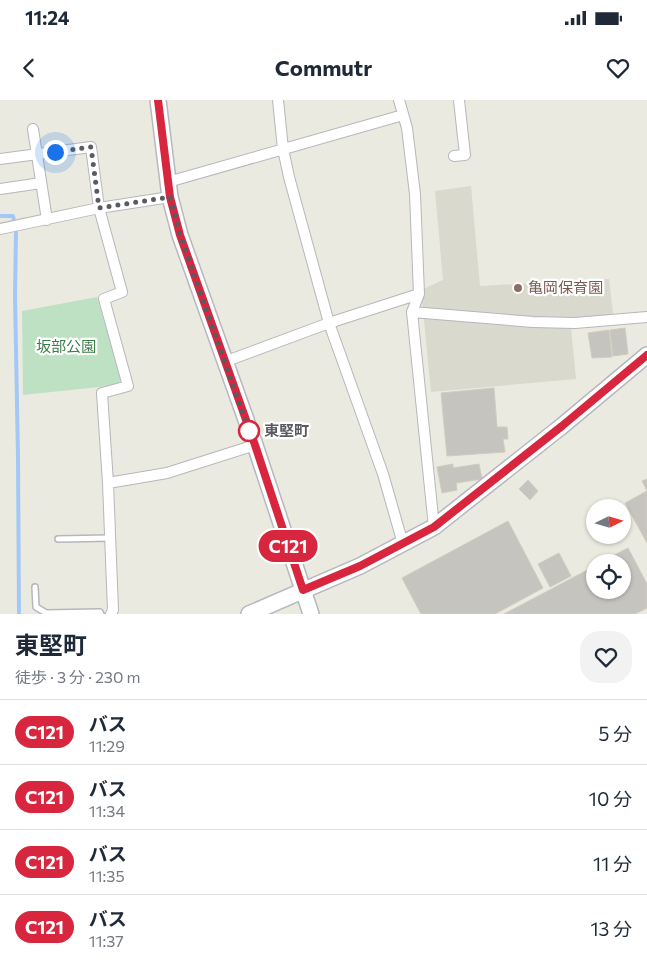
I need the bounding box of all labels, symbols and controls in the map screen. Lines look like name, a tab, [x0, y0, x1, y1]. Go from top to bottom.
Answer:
text: 11:24	[25, 6, 69, 29]
icon: back	[15, 54, 43, 82]
text: Commutr	[275, 54, 372, 81]
icon: heart	[604, 54, 632, 82]
your location	[43, 140, 68, 165]
place label: 亀岡保育園	[528, 278, 603, 296]
marker: 亀岡保育園	[512, 282, 524, 294]
park label: 坂部公園	[36, 337, 96, 355]
marker: 東堅町	[238, 420, 260, 442]
place label: 東堅町	[264, 421, 309, 439]
north arrow	[586, 499, 631, 544]
map controls	[586, 499, 631, 599]
line badge: C121	[253, 530, 323, 562]
text: C121	[269, 535, 307, 557]
button: locate	[586, 554, 631, 599]
text: 東堅町	[15, 630, 87, 659]
button: heart	[580, 631, 632, 683]
text: 徒歩 · 3 分 · 230 m	[15, 667, 140, 686]
text: バス	[89, 712, 127, 735]
text: C121	[25, 721, 64, 743]
text: 5 分	[598, 722, 632, 745]
text: 11:29	[89, 736, 125, 755]
text: バス	[89, 777, 127, 800]
text: C121	[25, 786, 64, 808]
text: 10 分	[589, 787, 632, 810]
text: 11:34	[89, 801, 125, 820]
text: バス	[89, 842, 127, 865]
text: C121	[25, 851, 64, 873]
text: 11 分	[593, 852, 632, 875]
text: 11:35	[89, 866, 125, 885]
text: バス	[89, 907, 127, 930]
text: C121	[25, 916, 64, 938]
text: 13 分	[590, 917, 632, 940]
text: 11:37	[89, 931, 124, 950]

